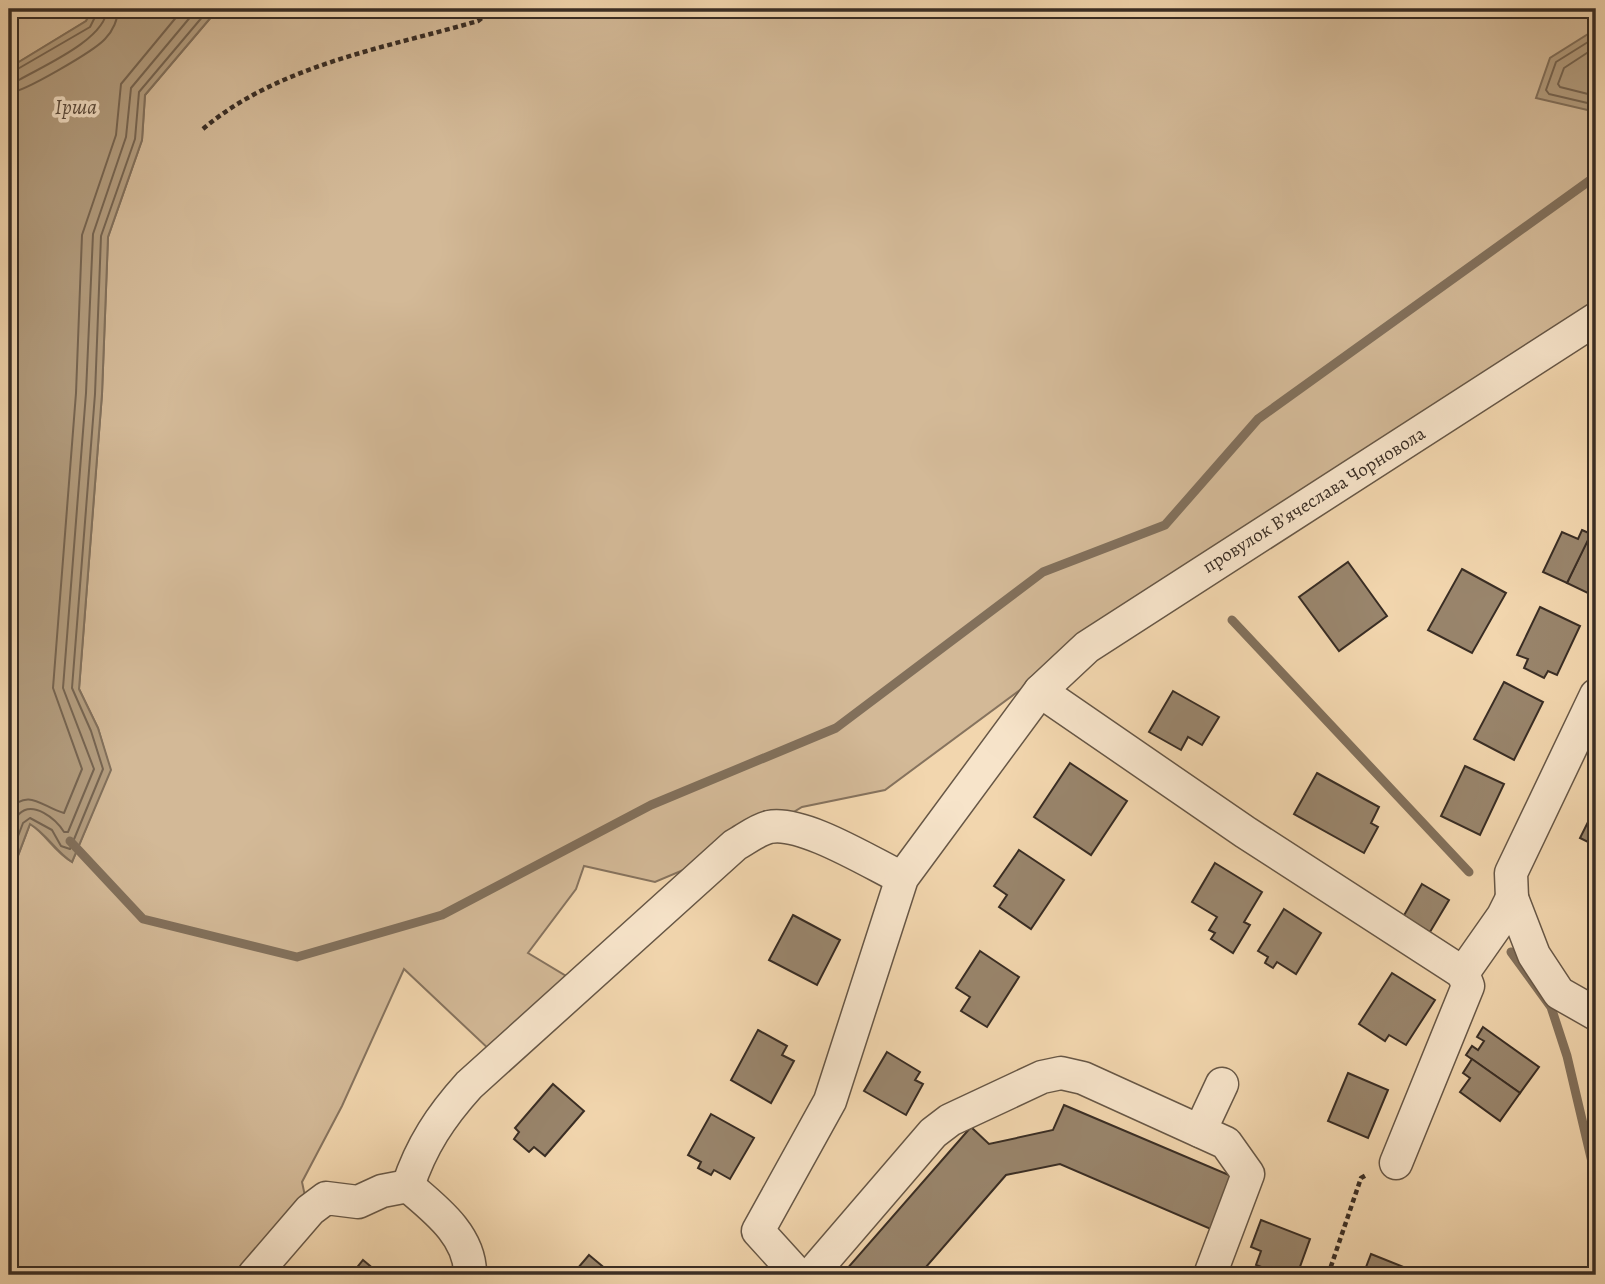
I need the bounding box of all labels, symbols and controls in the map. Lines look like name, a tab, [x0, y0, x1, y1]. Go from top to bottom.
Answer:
water label: Ірша	[55, 93, 97, 121]
street label: провулок Вʼячеслава Чорновола	[1198, 420, 1431, 579]

